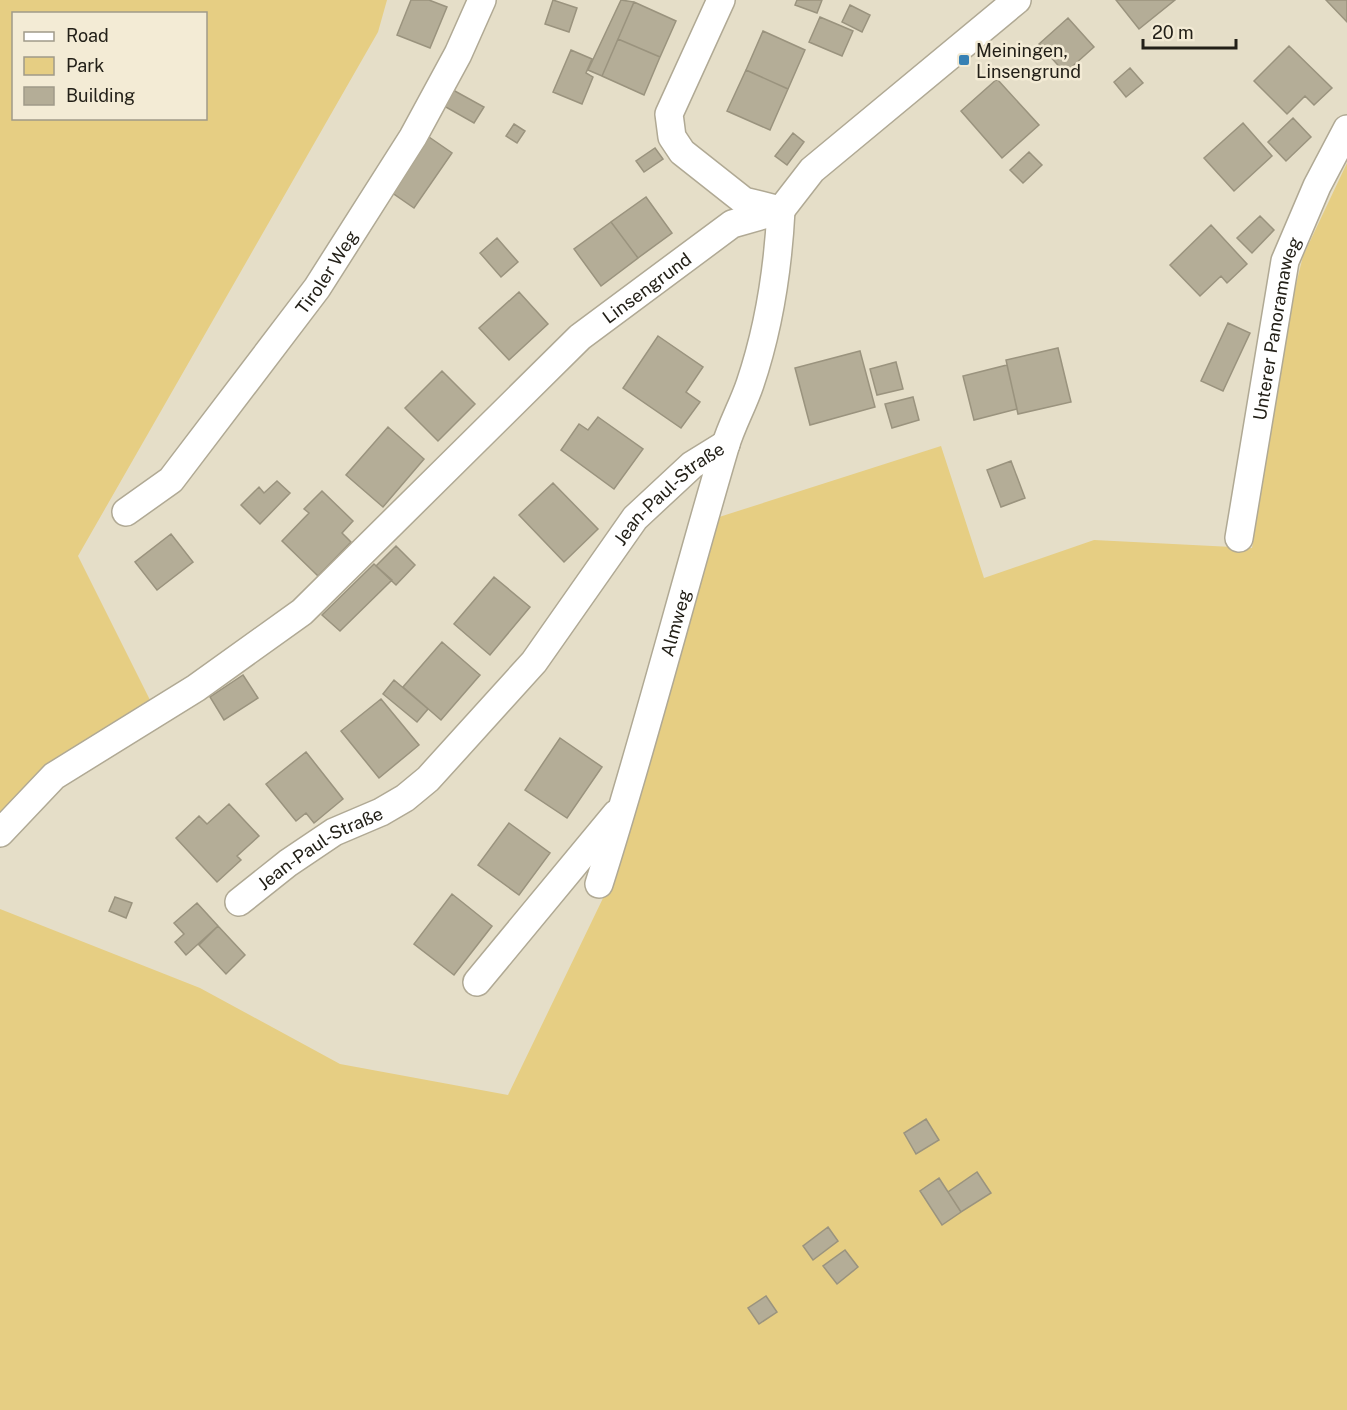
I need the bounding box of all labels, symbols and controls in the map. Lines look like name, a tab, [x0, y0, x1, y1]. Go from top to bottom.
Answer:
legend	[12, 12, 207, 120]
scale bar	[1143, 12, 1236, 50]
text: 20 m	[1152, 22, 1194, 43]
text: Road	[66, 25, 109, 46]
place label: Meiningen, Linsengrund	[976, 40, 1081, 82]
marker: Meiningen, Linsengrund	[957, 53, 971, 67]
text: Park	[66, 55, 104, 76]
text: Building	[66, 85, 135, 106]
street label: Tiroler Weg	[291, 226, 362, 318]
street label: Unterer Panoramaweg	[1248, 233, 1305, 422]
street label: Linsengrund	[598, 248, 695, 327]
street label: Jean-Paul-Straße	[609, 437, 728, 549]
street label: Almweg	[656, 587, 694, 659]
street label: Jean-Paul-Straße	[253, 802, 386, 894]

